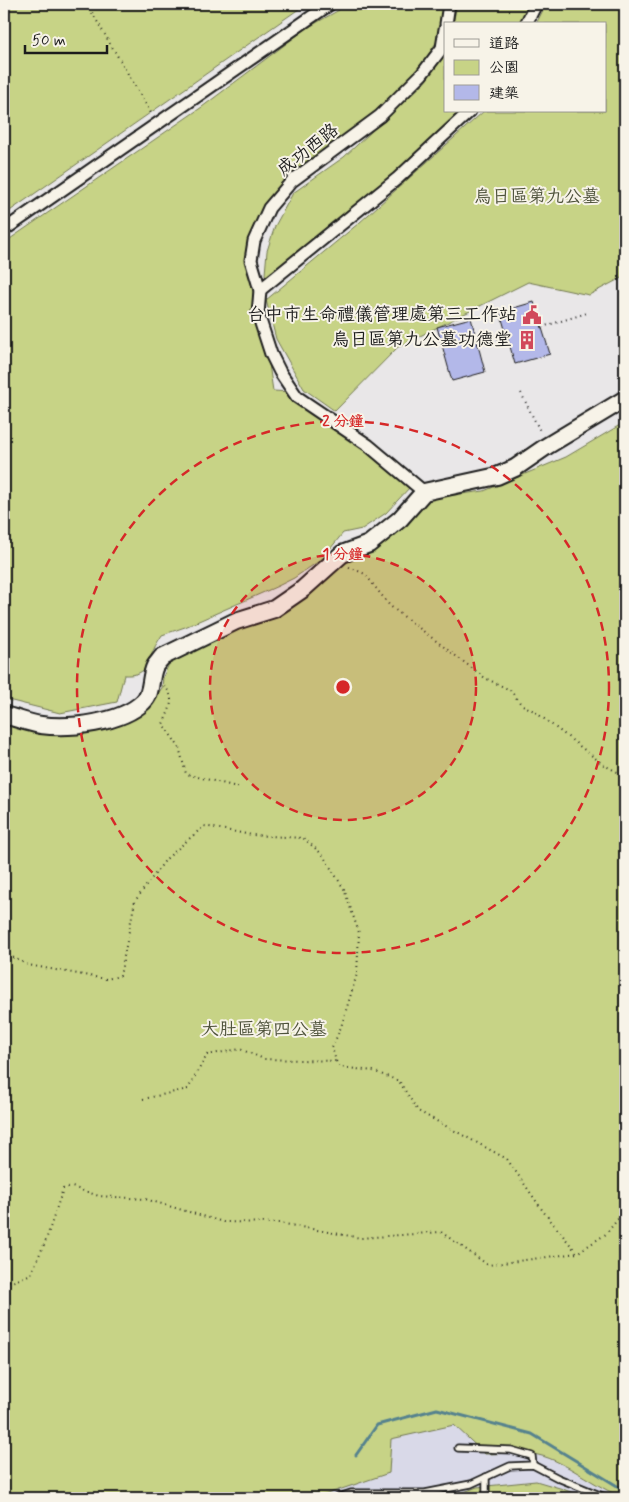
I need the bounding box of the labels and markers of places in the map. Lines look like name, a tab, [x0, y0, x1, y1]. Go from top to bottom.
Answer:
place label: 台中市生命禮儀管理處第三工作站	[247, 303, 517, 327]
public building icon: 台中市生命禮儀管理處第三工作站	[521, 304, 543, 326]
place label: 烏日區第九公墓功德堂	[332, 328, 512, 352]
building icon: 烏日區第九公墓功德堂	[516, 329, 538, 351]
centre of rings	[334, 678, 352, 696]

